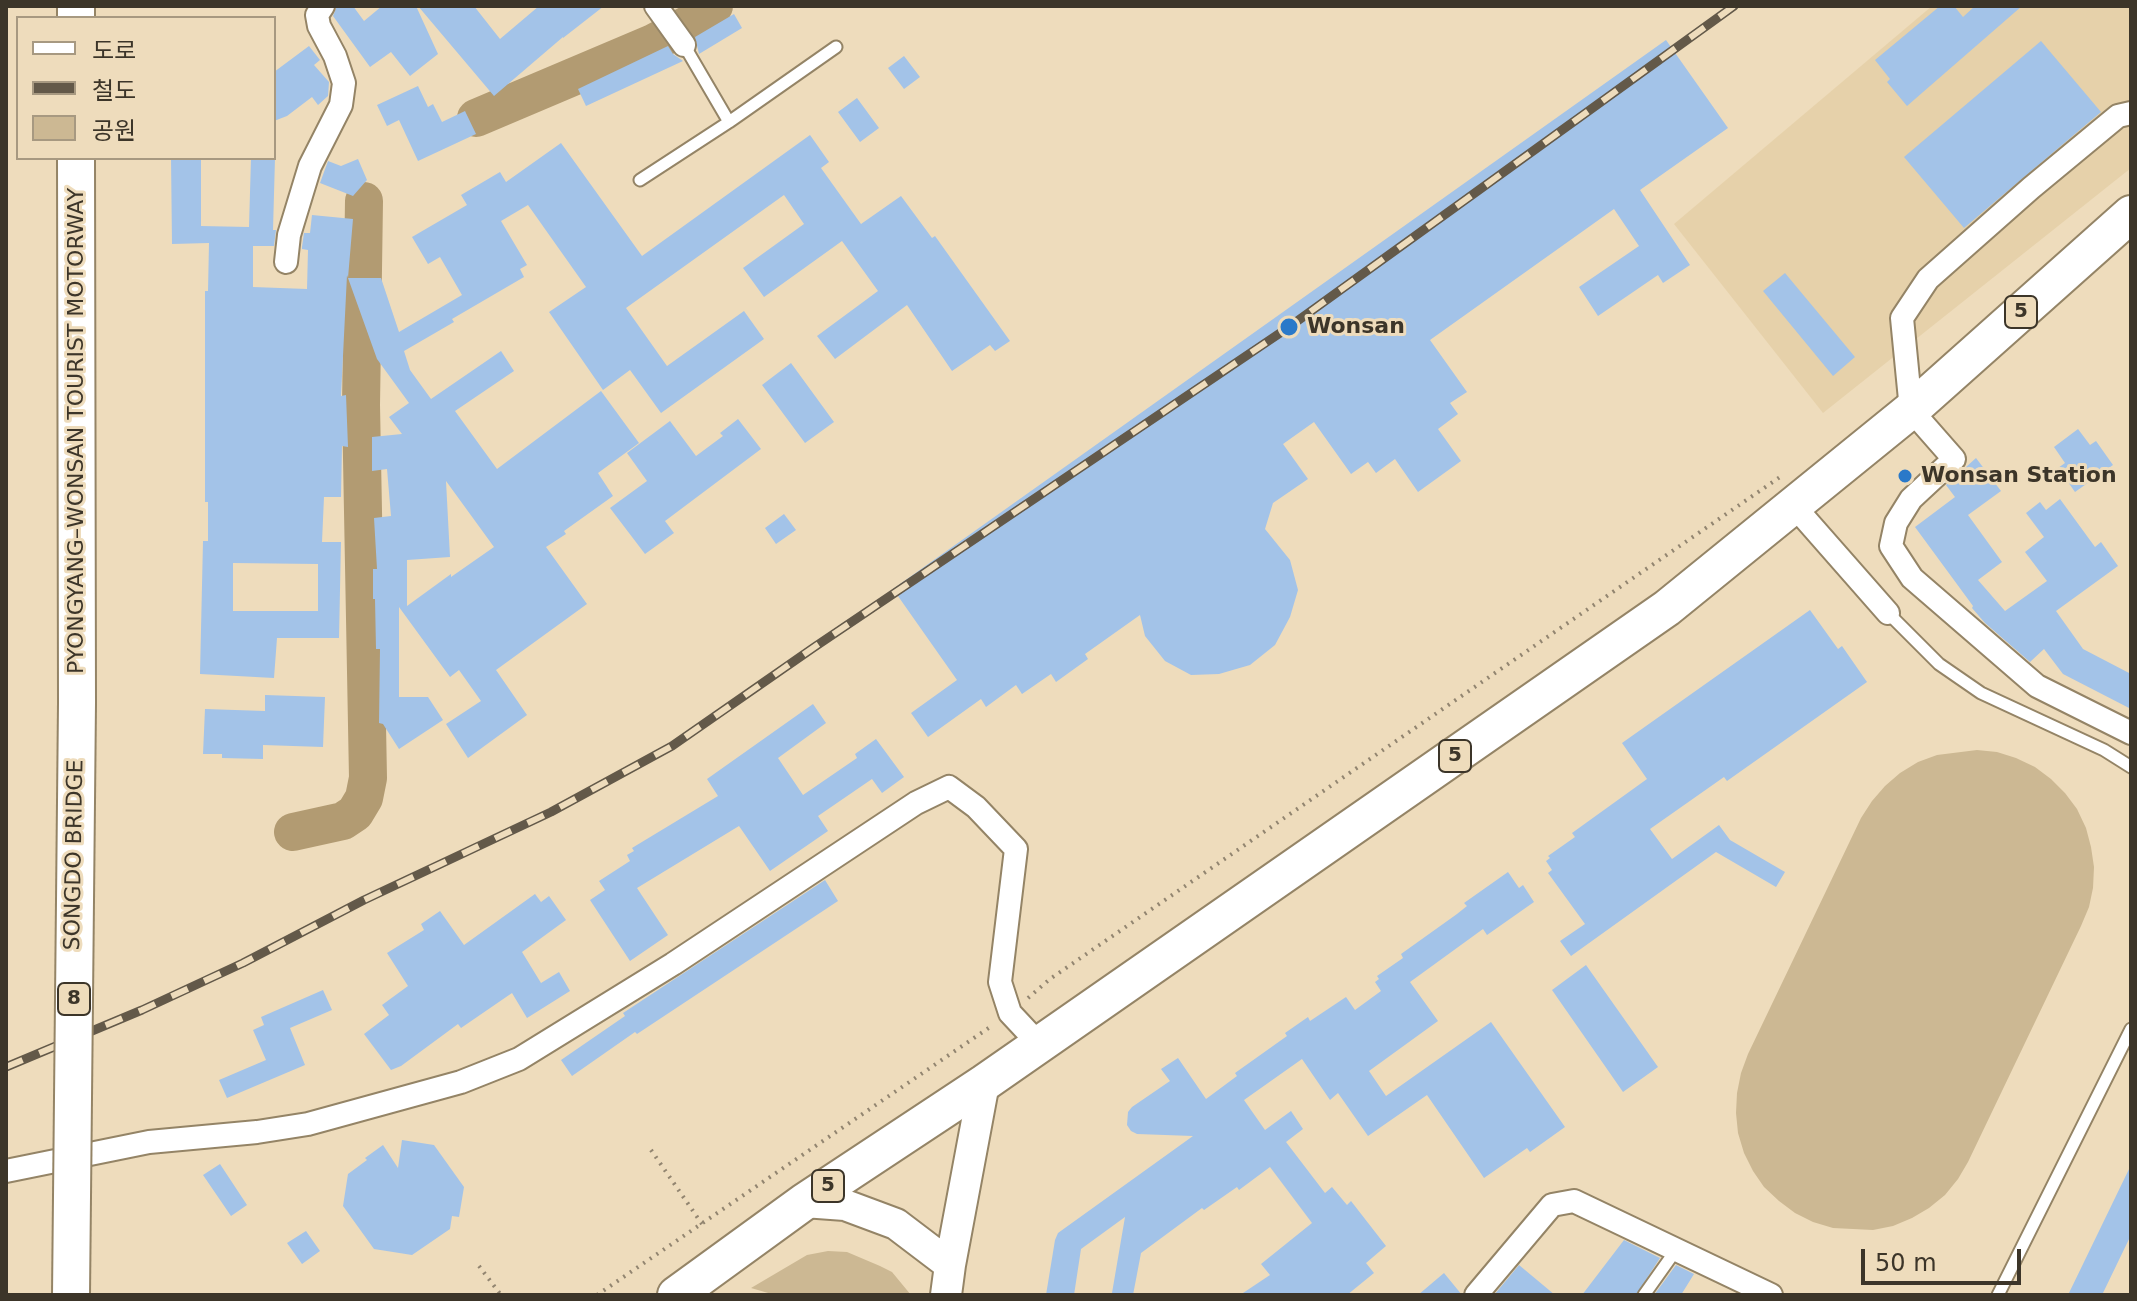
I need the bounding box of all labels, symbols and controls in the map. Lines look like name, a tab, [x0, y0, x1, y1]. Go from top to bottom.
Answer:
legend	[16, 16, 276, 160]
text: 도로	[92, 37, 136, 65]
text: 철도	[92, 77, 136, 105]
text: 공원	[92, 117, 136, 145]
street label: PYONGYANG–WONSAN TOURIST MOTORWAY	[64, 188, 90, 674]
road number: 5	[2005, 296, 2037, 328]
place label: Wonsan	[1307, 314, 1405, 340]
marker: Wonsan	[1278, 316, 1300, 338]
place label: Wonsan Station	[1921, 463, 2117, 489]
marker: Wonsan Station	[1896, 467, 1914, 485]
road number: 5	[1439, 740, 1471, 772]
street label: SONGDO BRIDGE	[60, 759, 90, 951]
road number: 8	[58, 983, 90, 1015]
road number: 5	[812, 1170, 844, 1202]
scale bar	[1865, 1233, 2025, 1283]
text: 50 m	[1875, 1249, 1937, 1277]

